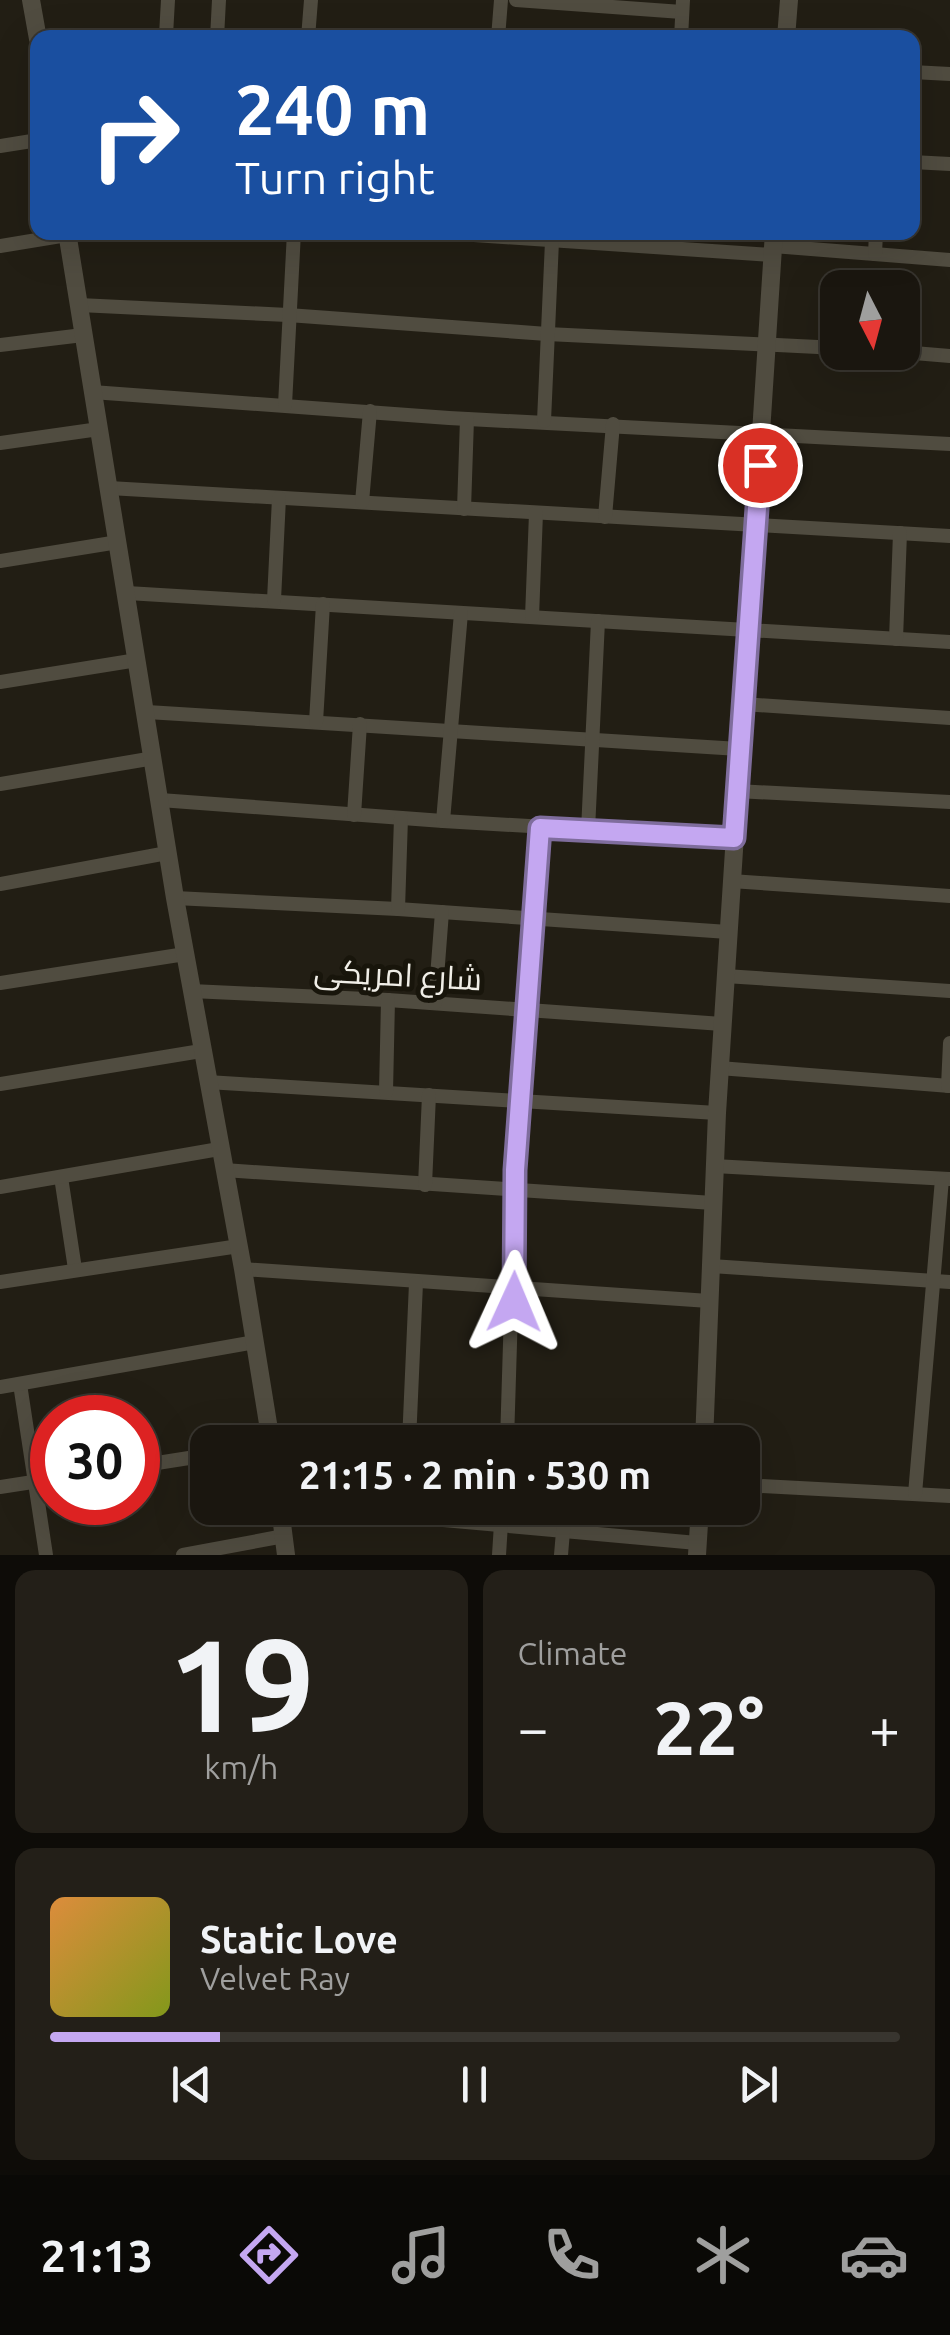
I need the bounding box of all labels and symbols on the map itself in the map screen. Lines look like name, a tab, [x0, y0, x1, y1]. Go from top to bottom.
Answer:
north arrow	[820, 270, 920, 370]
pin	[718, 423, 803, 508]
street label: شارع امريكى	[313, 952, 483, 1001]
position arrow	[462, 1250, 566, 1354]
speed limit sign: 30	[30, 1395, 160, 1525]

